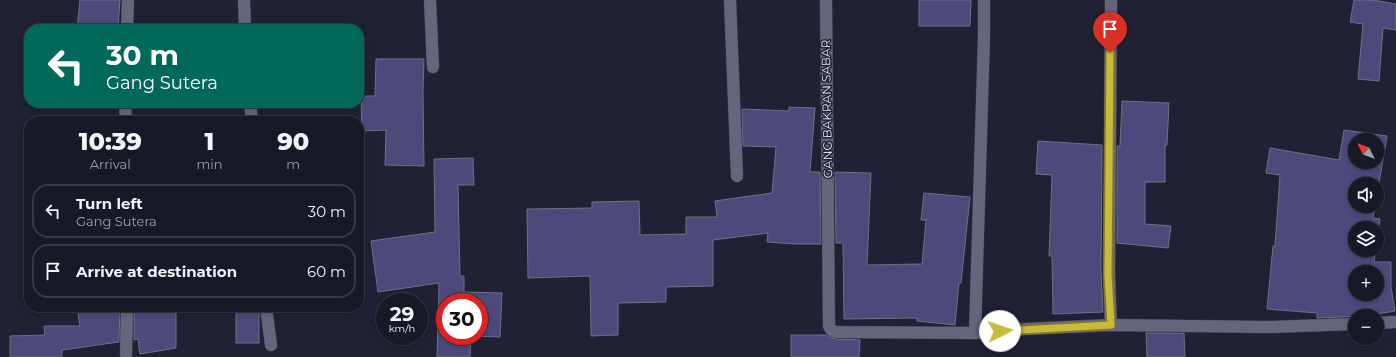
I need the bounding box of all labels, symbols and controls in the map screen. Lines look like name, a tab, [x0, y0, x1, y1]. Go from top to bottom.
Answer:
pin	[1093, 12, 1127, 53]
icon: arrive	[1099, 18, 1121, 40]
text: 30 m	[106, 38, 179, 72]
street label: GANG BAKRAN SABAR	[818, 39, 835, 178]
icon: left	[40, 40, 92, 92]
text: Gang Sutera	[106, 72, 218, 94]
text: 10:39	[79, 127, 142, 156]
text: 1	[205, 127, 214, 156]
text: 90	[277, 127, 309, 156]
north arrow	[1348, 133, 1384, 169]
map controls	[1348, 133, 1384, 345]
text: Arrival	[90, 156, 131, 172]
text: min	[196, 156, 223, 172]
text: m	[286, 156, 300, 172]
button: sound	[1348, 177, 1384, 213]
text: Turn left	[76, 194, 143, 213]
icon: left	[42, 200, 64, 222]
text: 30 m	[308, 202, 346, 221]
text: Gang Sutera	[76, 213, 157, 229]
button: layers	[1348, 221, 1384, 257]
icon: arrive	[42, 260, 64, 282]
text: Arrive at destination	[76, 262, 237, 281]
text: 60 m	[307, 262, 346, 281]
button: +	[1348, 265, 1384, 301]
speed limit sign: 30	[436, 293, 488, 345]
text: 29	[390, 302, 414, 326]
button: −	[1348, 309, 1384, 345]
position arrow	[979, 310, 1021, 352]
text: km/h	[389, 322, 415, 335]

